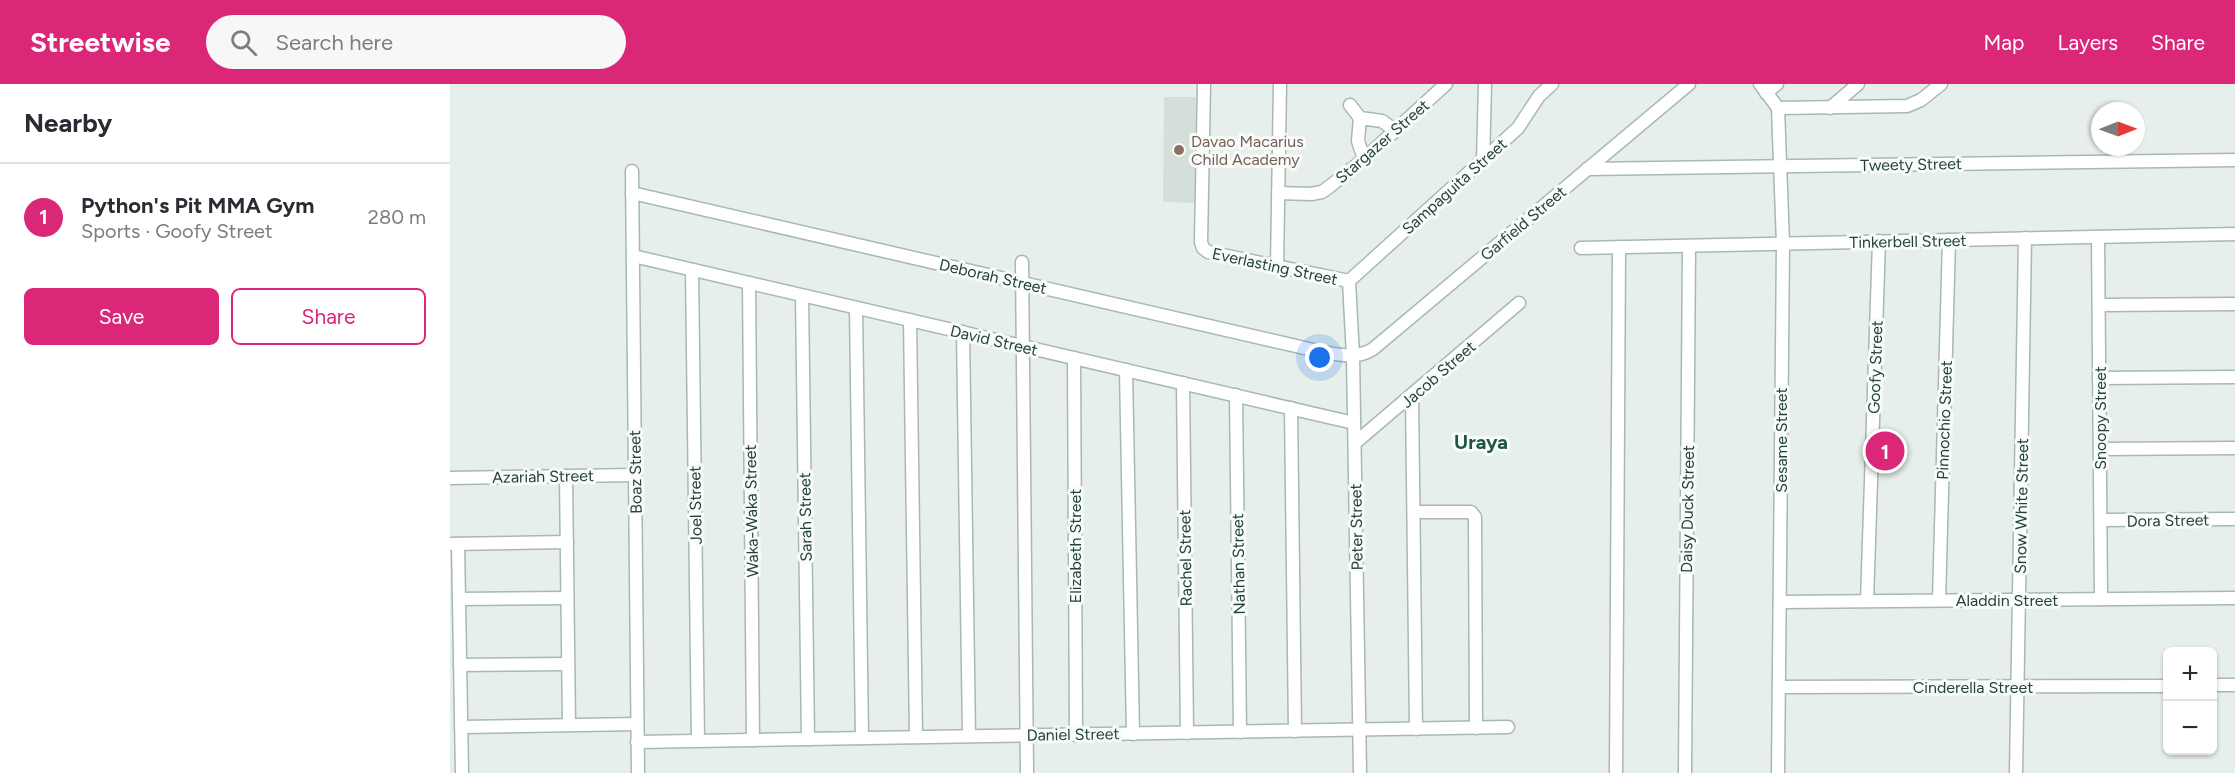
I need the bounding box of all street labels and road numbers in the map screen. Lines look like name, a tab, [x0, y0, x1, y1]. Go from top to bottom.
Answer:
street label: Stargazer Street	[1332, 96, 1433, 187]
street label: Sampaguita Street	[1398, 134, 1511, 238]
street label: Tweety Street	[1860, 154, 1962, 175]
street label: Garfield Street	[1477, 182, 1570, 265]
street label: Tinkerbell Street	[1849, 231, 1967, 252]
street label: Everlasting Street	[1210, 244, 1339, 289]
street label: Deborah Street	[937, 255, 1048, 298]
street label: Goofy Street	[1864, 320, 1887, 414]
street label: David Street	[948, 321, 1039, 360]
street label: Jacob Street	[1397, 337, 1479, 412]
street label: Pinnochio Street	[1933, 360, 1956, 480]
street label: Snoopy Street	[2091, 366, 2110, 470]
street label: Sesame Street	[1772, 387, 1791, 493]
street label: Boaz Street	[625, 430, 646, 514]
street label: Snow White Street	[2011, 438, 2032, 574]
street label: Waka-Waka Street	[741, 444, 762, 577]
street label: Daisy Duck Street	[1677, 445, 1698, 573]
street label: Azariah Street	[492, 466, 594, 487]
street label: Joel Street	[685, 466, 706, 544]
street label: Sarah Street	[795, 472, 816, 562]
street label: Peter Street	[1346, 483, 1367, 571]
street label: Elizabeth Street	[1066, 489, 1085, 603]
street label: Rachel Street	[1175, 509, 1196, 607]
street label: Dora Street	[2127, 510, 2209, 531]
street label: Nathan Street	[1228, 513, 1249, 615]
street label: Aladdin Street	[1956, 591, 2058, 610]
street label: Cinderella Street	[1913, 678, 2033, 697]
street label: Daniel Street	[1026, 724, 1120, 745]

